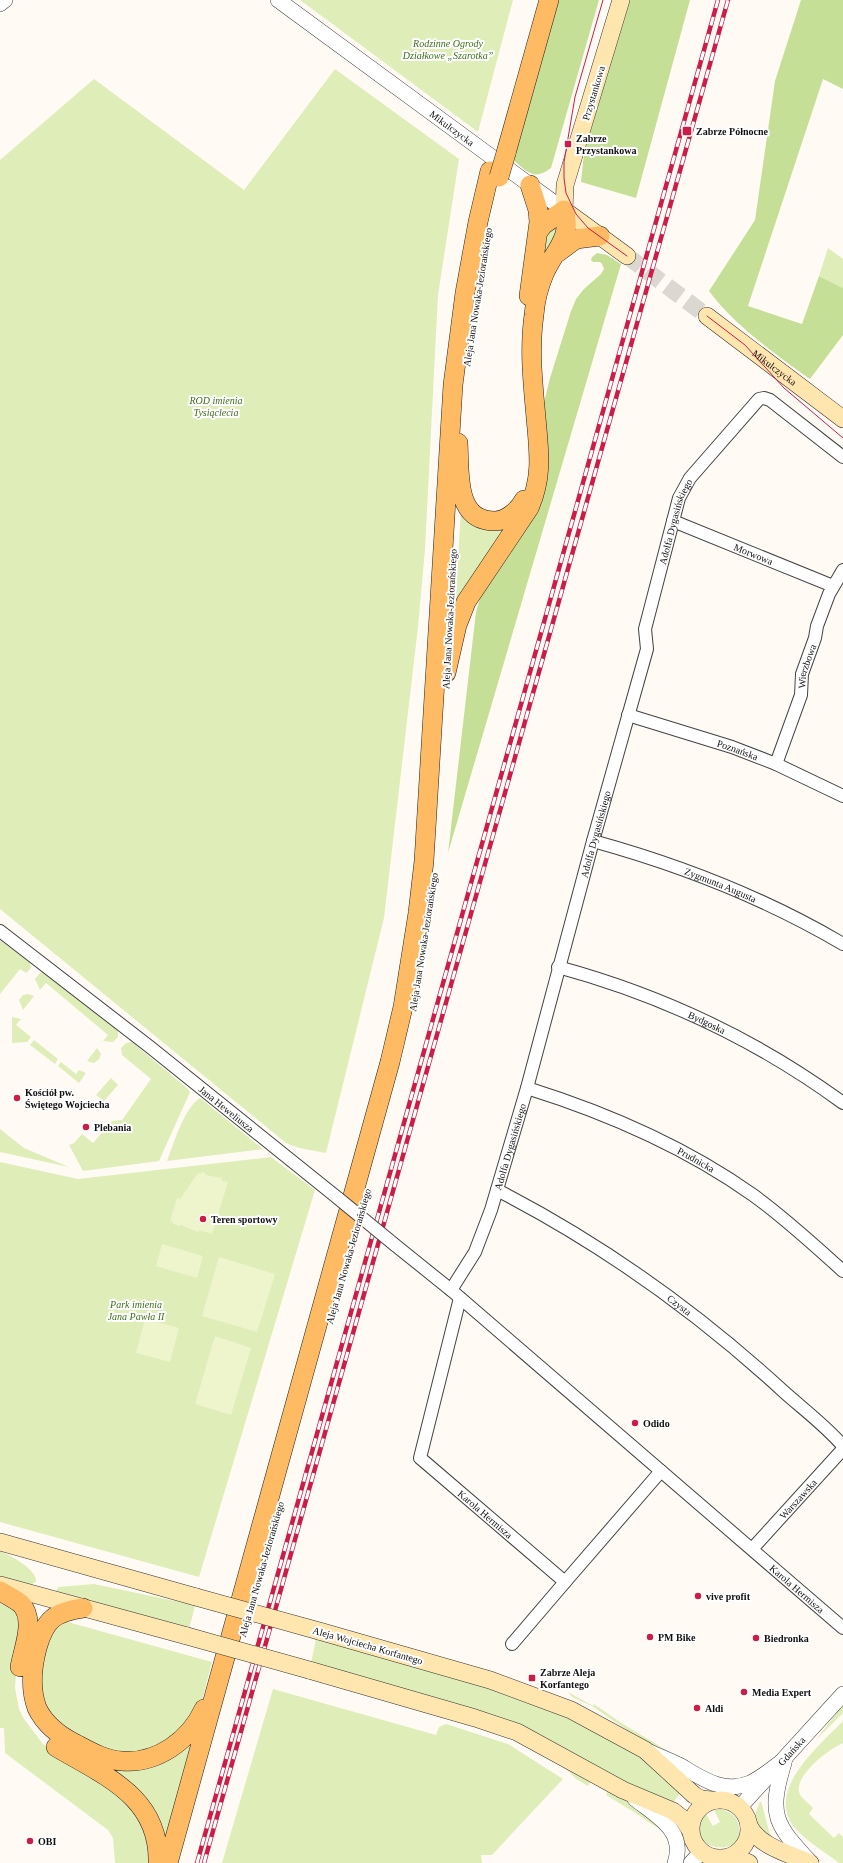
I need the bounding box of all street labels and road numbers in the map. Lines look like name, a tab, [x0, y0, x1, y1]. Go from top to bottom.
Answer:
street label: Przystankowa	[580, 64, 607, 122]
street label: Mikulczycka	[427, 108, 477, 148]
street label: Aleja Jana Nowaka-Jeziorańskiego	[461, 227, 494, 367]
street label: Mikulczycka	[750, 348, 799, 388]
street label: Adolfa Dygasińskiego	[657, 477, 695, 566]
street label: Morwowa	[732, 541, 775, 567]
street label: Aleja Jana Nowaka-Jeziorańskiego	[440, 549, 459, 689]
street label: Wierzbowa	[796, 642, 819, 689]
street label: Poznańska	[716, 738, 760, 763]
street label: Adolfa Dygasińskiego	[578, 789, 613, 879]
street label: Zygmunta Augusta	[683, 866, 759, 905]
street label: Aleja Jana Nowaka-Jeziorańskiego	[407, 872, 440, 1012]
street label: Bydgoska	[686, 1009, 728, 1036]
street label: Jana Heweliusza	[197, 1084, 256, 1135]
street label: Adolfa Dygasińskiego	[492, 1102, 528, 1191]
street label: Prudnicka	[676, 1145, 717, 1175]
street label: Aleja Jana Nowaka-Jeziorańskiego	[324, 1187, 373, 1325]
street label: Czysta	[665, 1293, 694, 1318]
street label: Warszawska	[777, 1477, 819, 1521]
street label: Karola Hermisza	[456, 1488, 515, 1541]
street label: Aleja Jana Nowaka-Jeziorańskiego	[237, 1500, 286, 1638]
street label: Karola Hermisza	[767, 1562, 827, 1616]
street label: Aleja Wojciecha Korfantego	[312, 1624, 424, 1666]
street label: Gdańska	[776, 1734, 808, 1768]

